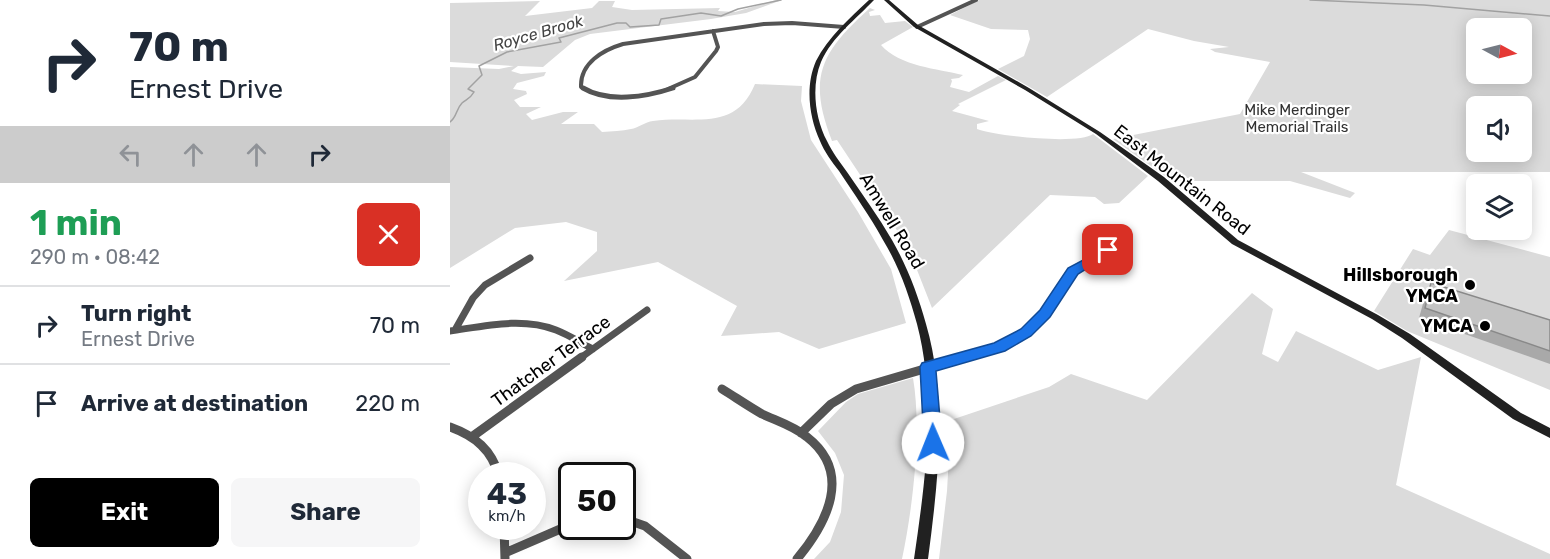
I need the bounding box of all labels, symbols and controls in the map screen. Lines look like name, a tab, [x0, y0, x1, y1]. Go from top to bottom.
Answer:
water label: Royce Brook	[491, 11, 586, 55]
north arrow	[1466, 18, 1532, 84]
map controls	[1466, 18, 1532, 240]
text: 70 m	[129, 22, 229, 72]
icon: right	[30, 24, 108, 102]
text: Ernest Drive	[129, 73, 283, 105]
button: sound	[1466, 96, 1532, 162]
park label: Mike Merdinger Memorial Trails	[1244, 101, 1350, 136]
street label: East Mountain Road	[1109, 120, 1255, 240]
icon: left	[114, 138, 147, 171]
icon: ahead	[177, 138, 210, 171]
icon: ahead	[240, 138, 273, 171]
icon: right	[303, 138, 336, 171]
street label: Amwell Road	[855, 169, 929, 273]
button: layers	[1466, 174, 1532, 240]
text: 1 min	[30, 201, 122, 244]
button: close	[357, 203, 420, 266]
pin	[1082, 224, 1133, 275]
icon: arrive	[1091, 233, 1124, 266]
text: 290 m · 08:42	[30, 245, 160, 269]
place label: Hillsborough YMCA	[1343, 264, 1458, 307]
marker: Hillsborough YMCA	[1463, 278, 1477, 292]
text: Turn right	[81, 300, 191, 327]
icon: right	[30, 309, 63, 342]
street label: Thatcher Terrace	[487, 311, 615, 411]
text: 70 m	[370, 312, 420, 339]
place label: YMCA	[1420, 315, 1473, 337]
marker: YMCA	[1478, 319, 1492, 333]
text: Ernest Drive	[81, 327, 195, 351]
icon: arrive	[30, 387, 63, 420]
text: Arrive at destination	[81, 390, 308, 417]
text: 220 m	[355, 390, 420, 417]
position arrow	[901, 411, 965, 475]
speed limit sign: 50	[558, 462, 636, 540]
text: 43	[487, 476, 527, 512]
button: Exit	[30, 478, 219, 547]
button: Share	[231, 478, 420, 547]
text: km/h	[488, 507, 526, 525]

